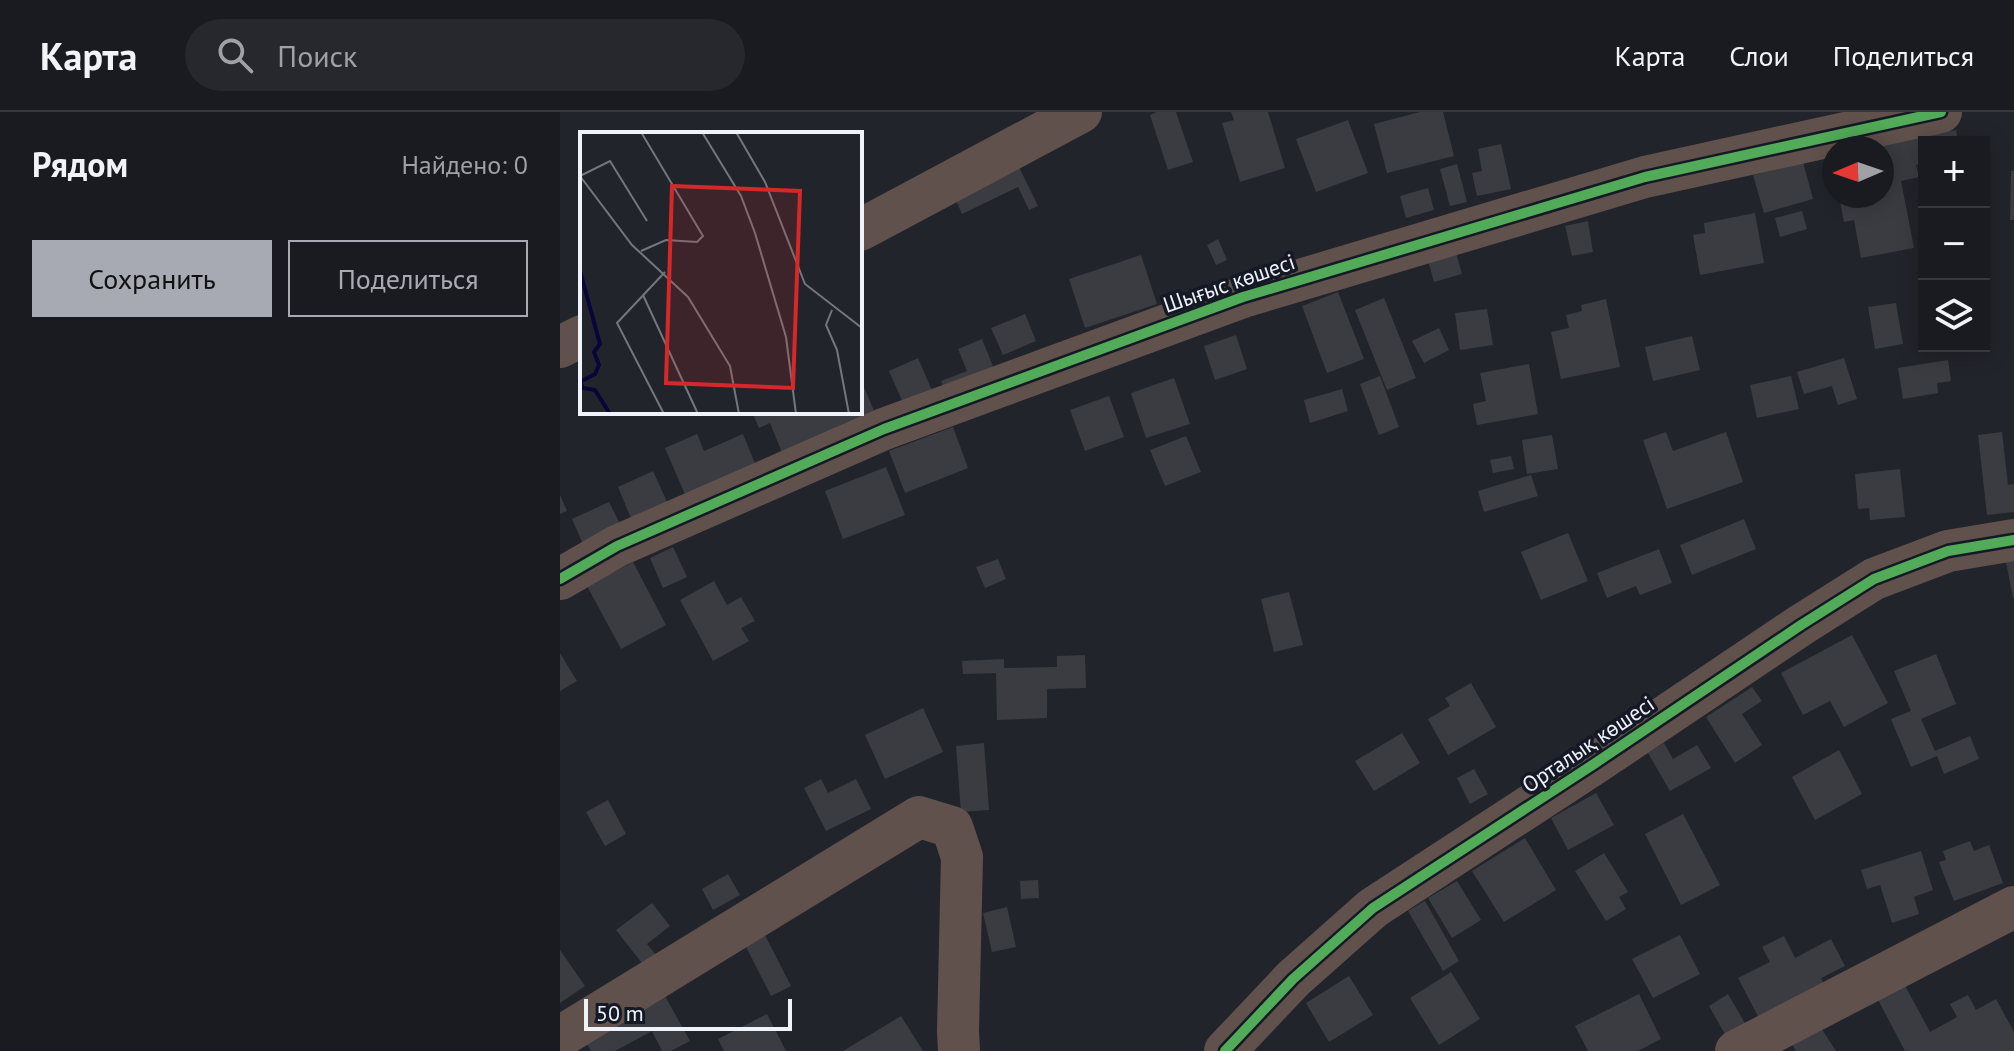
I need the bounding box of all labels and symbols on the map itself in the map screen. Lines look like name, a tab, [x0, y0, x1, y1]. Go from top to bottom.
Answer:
inset map	[580, 132, 862, 414]
north arrow	[1822, 136, 1894, 208]
street label: Шығыс көшесі	[1159, 247, 1299, 319]
street label: Орталық көшесі	[1516, 689, 1660, 799]
scale bar	[584, 995, 792, 1031]

